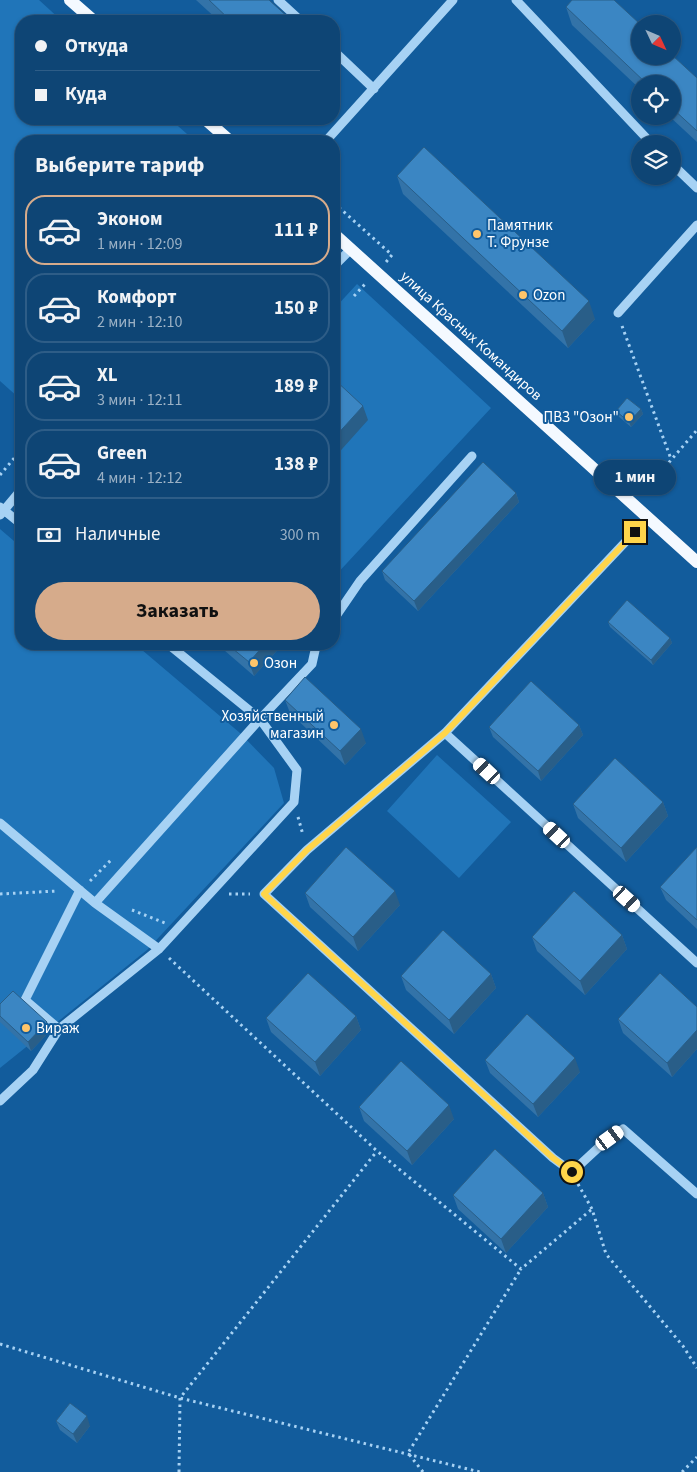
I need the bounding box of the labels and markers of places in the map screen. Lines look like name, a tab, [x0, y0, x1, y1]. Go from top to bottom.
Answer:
place label: Памятник Т. Фрунзе	[487, 215, 553, 253]
marker: Памятник Т. Фрунзе	[471, 228, 483, 240]
place label: Ozon	[533, 285, 565, 306]
marker: Ozon	[517, 289, 529, 301]
place label: ПВЗ "Озон"	[544, 407, 619, 428]
marker: ПВЗ "Озон"	[623, 411, 635, 423]
place label: Озон	[264, 653, 297, 674]
marker: Озон	[248, 657, 260, 669]
place label: Хозяйственный магазин	[221, 706, 324, 744]
marker: Хозяйственный магазин	[328, 719, 340, 731]
place label: Вираж	[36, 1018, 80, 1039]
marker: Вираж	[20, 1022, 32, 1034]

